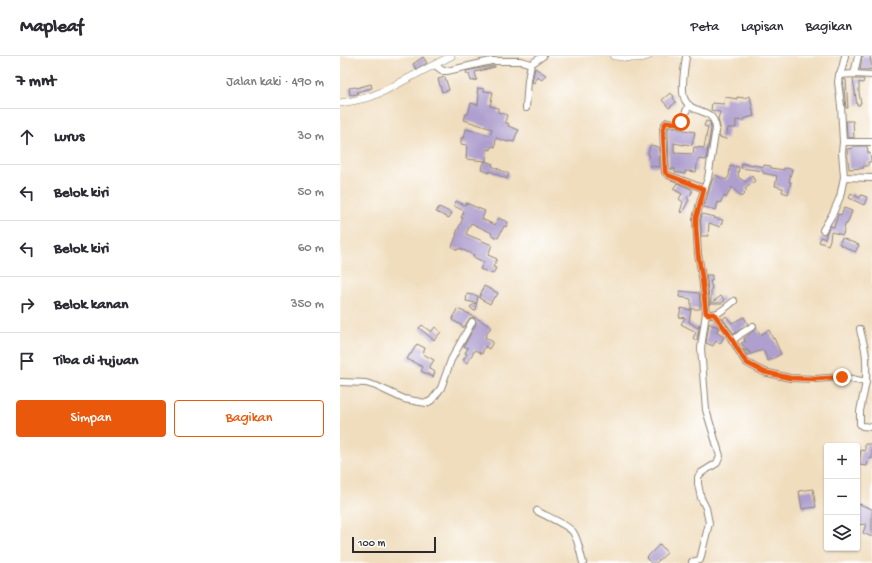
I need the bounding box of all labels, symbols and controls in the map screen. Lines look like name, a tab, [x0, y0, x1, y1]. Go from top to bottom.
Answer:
text: Mapleaf	[20, 16, 83, 39]
text: Peta	[691, 19, 719, 36]
text: Lapisan	[741, 19, 783, 36]
text: Bagikan	[805, 19, 852, 36]
text: 7 mnt	[16, 72, 56, 92]
text: Jalan kaki · 490 m	[226, 75, 324, 90]
route start	[672, 113, 690, 131]
icon: ahead	[16, 126, 38, 148]
text: Lurus	[54, 128, 84, 146]
text: 30 m	[298, 129, 324, 144]
icon: left	[16, 182, 38, 204]
text: Belok kiri	[54, 184, 109, 202]
text: 50 m	[297, 185, 324, 200]
icon: left	[16, 238, 38, 260]
text: Belok kiri	[54, 240, 109, 258]
text: 60 m	[298, 241, 324, 256]
icon: right	[16, 294, 38, 316]
text: Belok kanan	[54, 296, 128, 314]
text: 350 m	[291, 297, 324, 312]
icon: arrive	[16, 350, 38, 372]
text: Tiba di tujuan	[54, 352, 138, 370]
route end	[833, 368, 851, 386]
button: Simpan	[16, 400, 166, 437]
button: Bagikan	[174, 400, 324, 437]
map controls	[824, 443, 860, 551]
button: +	[824, 443, 860, 479]
button: −	[824, 479, 860, 515]
button: layers	[824, 515, 860, 551]
scale bar	[352, 535, 436, 554]
text: 100 m	[358, 538, 385, 550]

